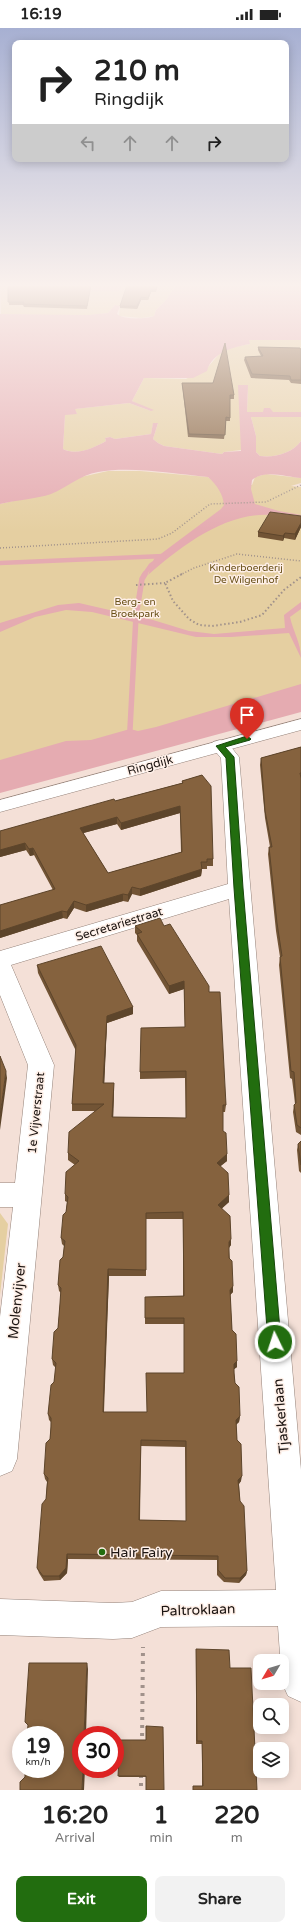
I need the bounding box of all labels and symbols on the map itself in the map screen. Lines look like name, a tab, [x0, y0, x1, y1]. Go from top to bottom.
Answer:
park label: Kinderboerderij De Wilgenhof	[209, 562, 283, 586]
park label: Berg- en Broekpark	[111, 596, 160, 620]
pin	[230, 698, 264, 739]
street label: Ringdijk	[126, 752, 175, 778]
street label: Secretariestraat	[74, 904, 165, 944]
street label: 1e Vijverstraat	[25, 1071, 47, 1155]
street label: Molenvijver	[5, 1261, 30, 1340]
position arrow	[254, 1321, 296, 1363]
street label: Tjaskerlaan	[269, 1378, 293, 1454]
place label: Hair Fairy	[110, 1544, 173, 1561]
marker: Hair Fairy	[97, 1547, 107, 1557]
street label: Paltroklaan	[160, 1600, 236, 1620]
north arrow	[253, 1654, 289, 1690]
speed limit sign: 30	[72, 1726, 124, 1778]

